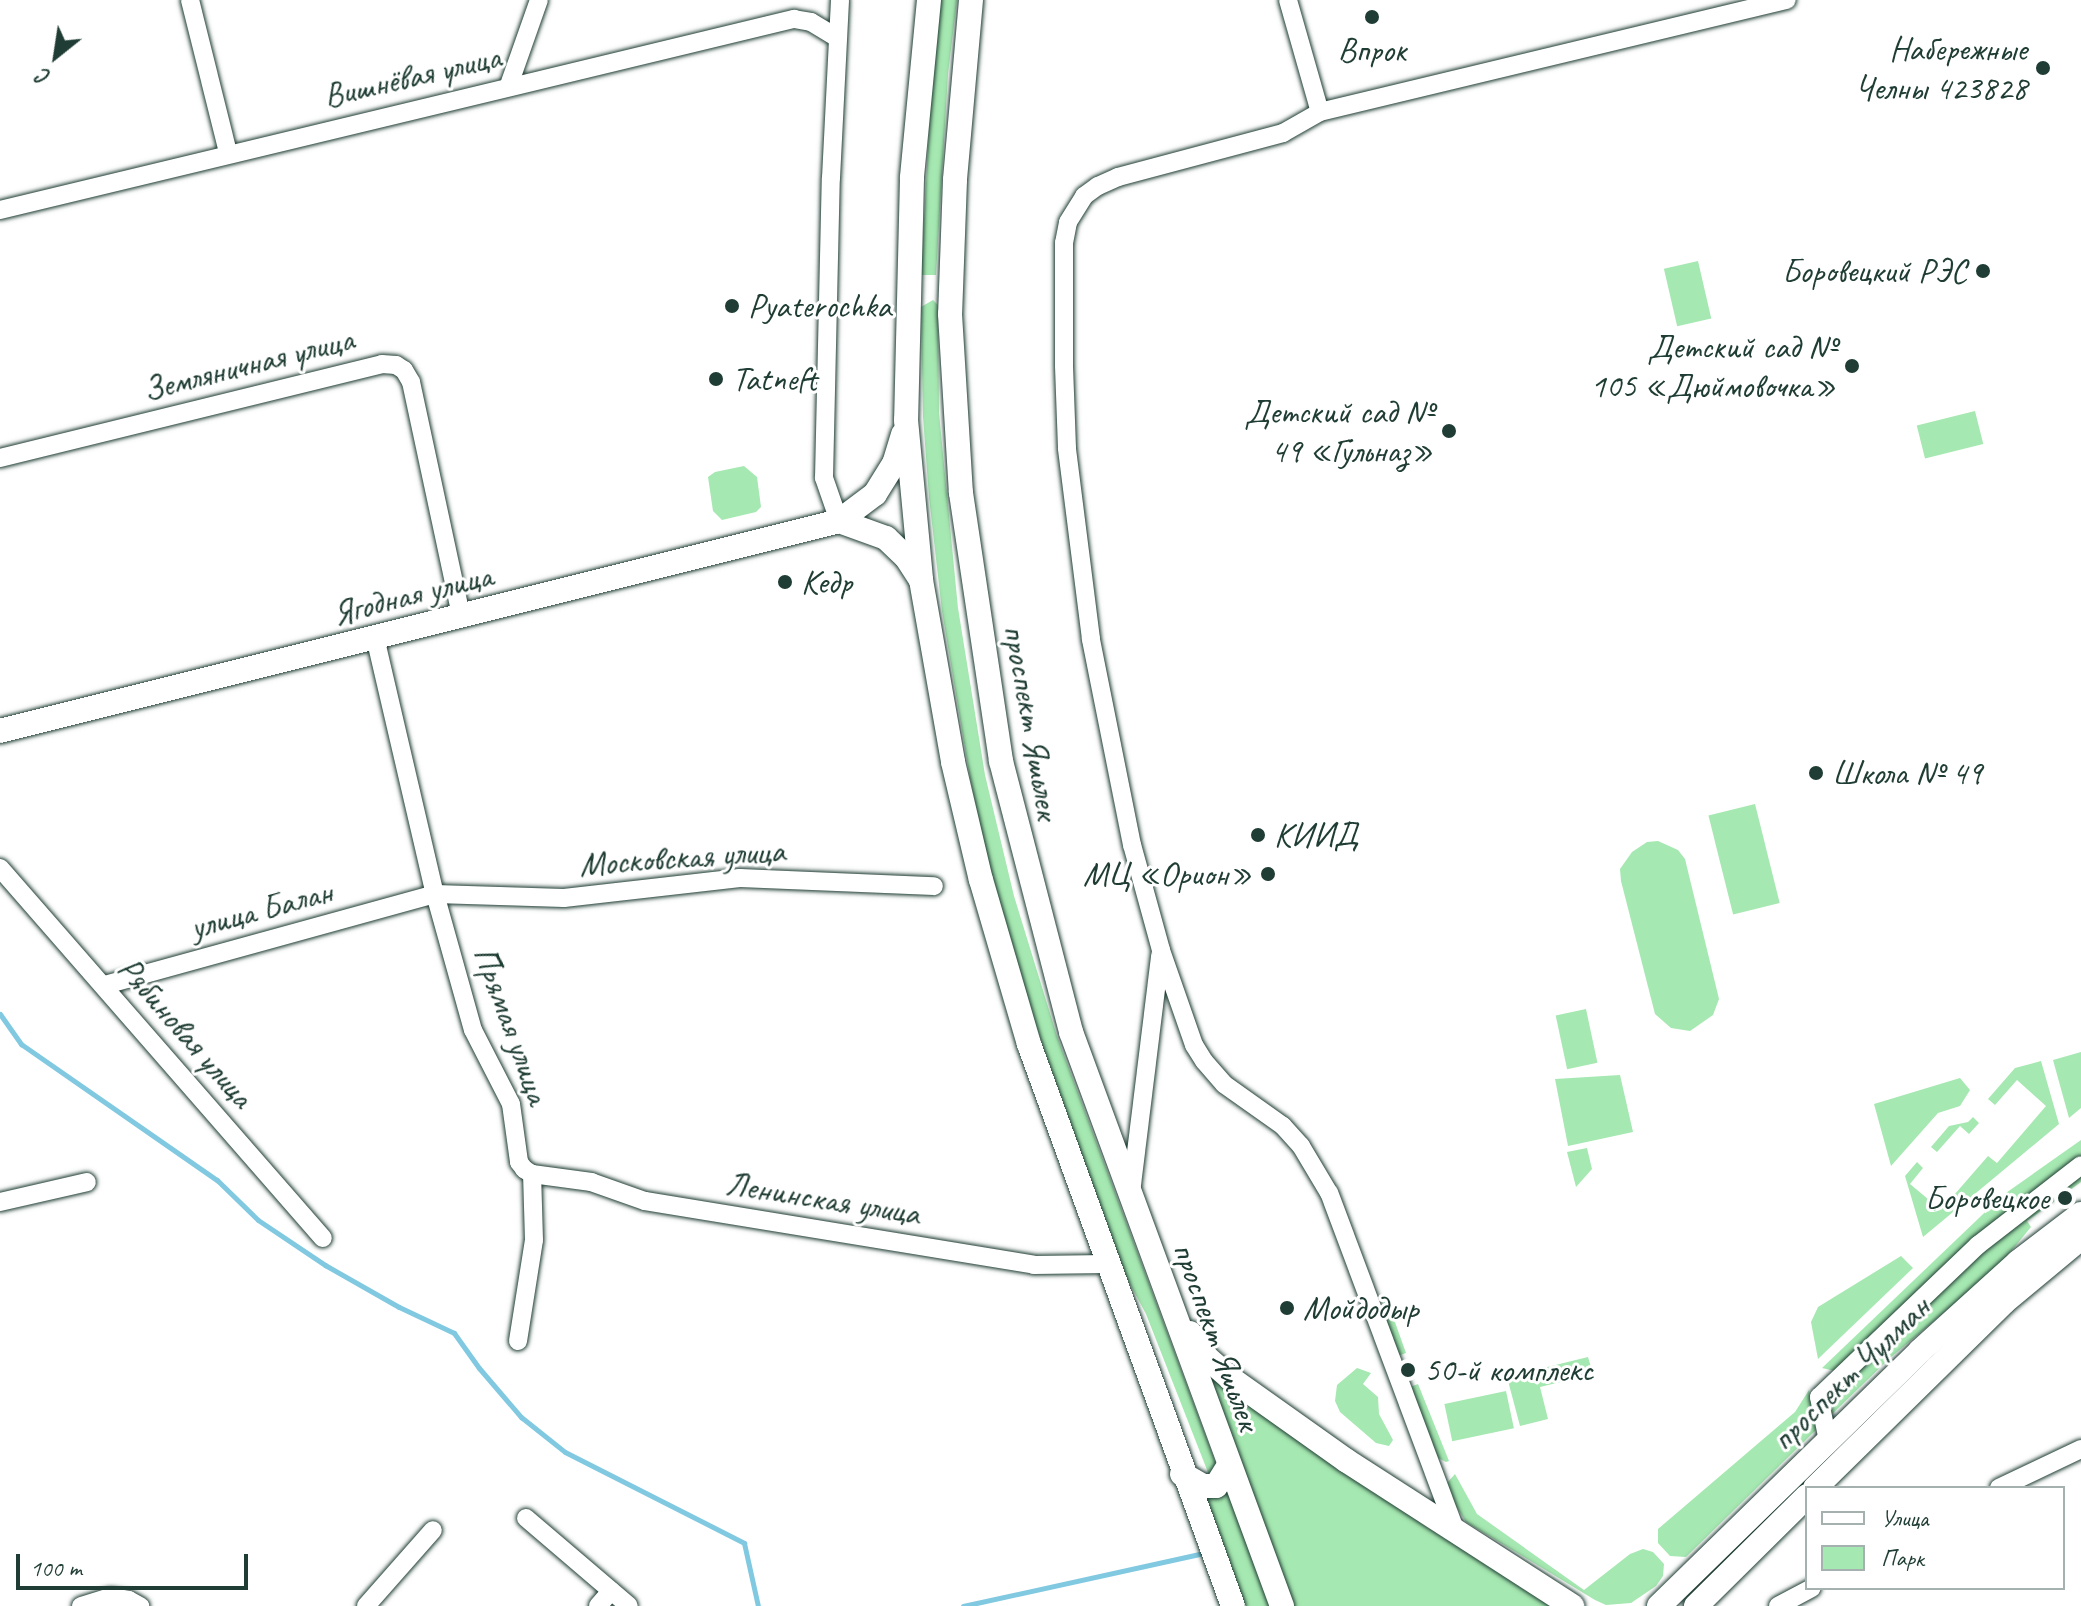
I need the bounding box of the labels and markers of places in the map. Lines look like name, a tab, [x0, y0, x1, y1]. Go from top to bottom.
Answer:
marker: Впрок	[1363, 8, 1381, 26]
place label: Набережные Челны 423828	[1855, 28, 2027, 108]
place label: Впрок	[1338, 30, 1406, 70]
marker: Набережные Челны 423828	[2034, 59, 2052, 77]
place label: Боровецкий РЭС	[1782, 251, 1967, 291]
marker: Боровецкий РЭС	[1974, 262, 1992, 280]
place label: Pyaterochka	[748, 286, 891, 326]
marker: Pyaterochka	[723, 297, 741, 315]
place label: Детский сад № 105 «Дюймовочка»	[1590, 326, 1836, 406]
marker: Детский сад № 105 «Дюймовочка»	[1843, 357, 1861, 375]
place label: Tatneft	[732, 359, 817, 399]
marker: Tatneft	[707, 370, 725, 388]
place label: Детский сад № 49 «Гульназ»	[1244, 391, 1433, 470]
marker: Детский сад № 49 «Гульназ»	[1440, 422, 1458, 440]
place label: Кедр	[801, 562, 852, 602]
marker: Кедр	[776, 573, 794, 591]
place label: Школа № 49	[1832, 753, 1982, 793]
marker: Школа № 49	[1807, 764, 1825, 782]
place label: КИИД	[1274, 815, 1358, 855]
marker: КИИД	[1249, 826, 1267, 844]
place label: МЦ «Орион»	[1083, 854, 1252, 894]
marker: МЦ «Орион»	[1259, 865, 1277, 883]
place label: Боровецкое	[1925, 1178, 2049, 1218]
marker: Боровецкое	[2056, 1189, 2074, 1207]
place label: Мойдодыр	[1303, 1288, 1419, 1328]
marker: Мойдодыр	[1278, 1299, 1296, 1317]
place label: 50-й комплекс	[1424, 1350, 1593, 1390]
marker: 50-й комплекс	[1399, 1361, 1417, 1379]

